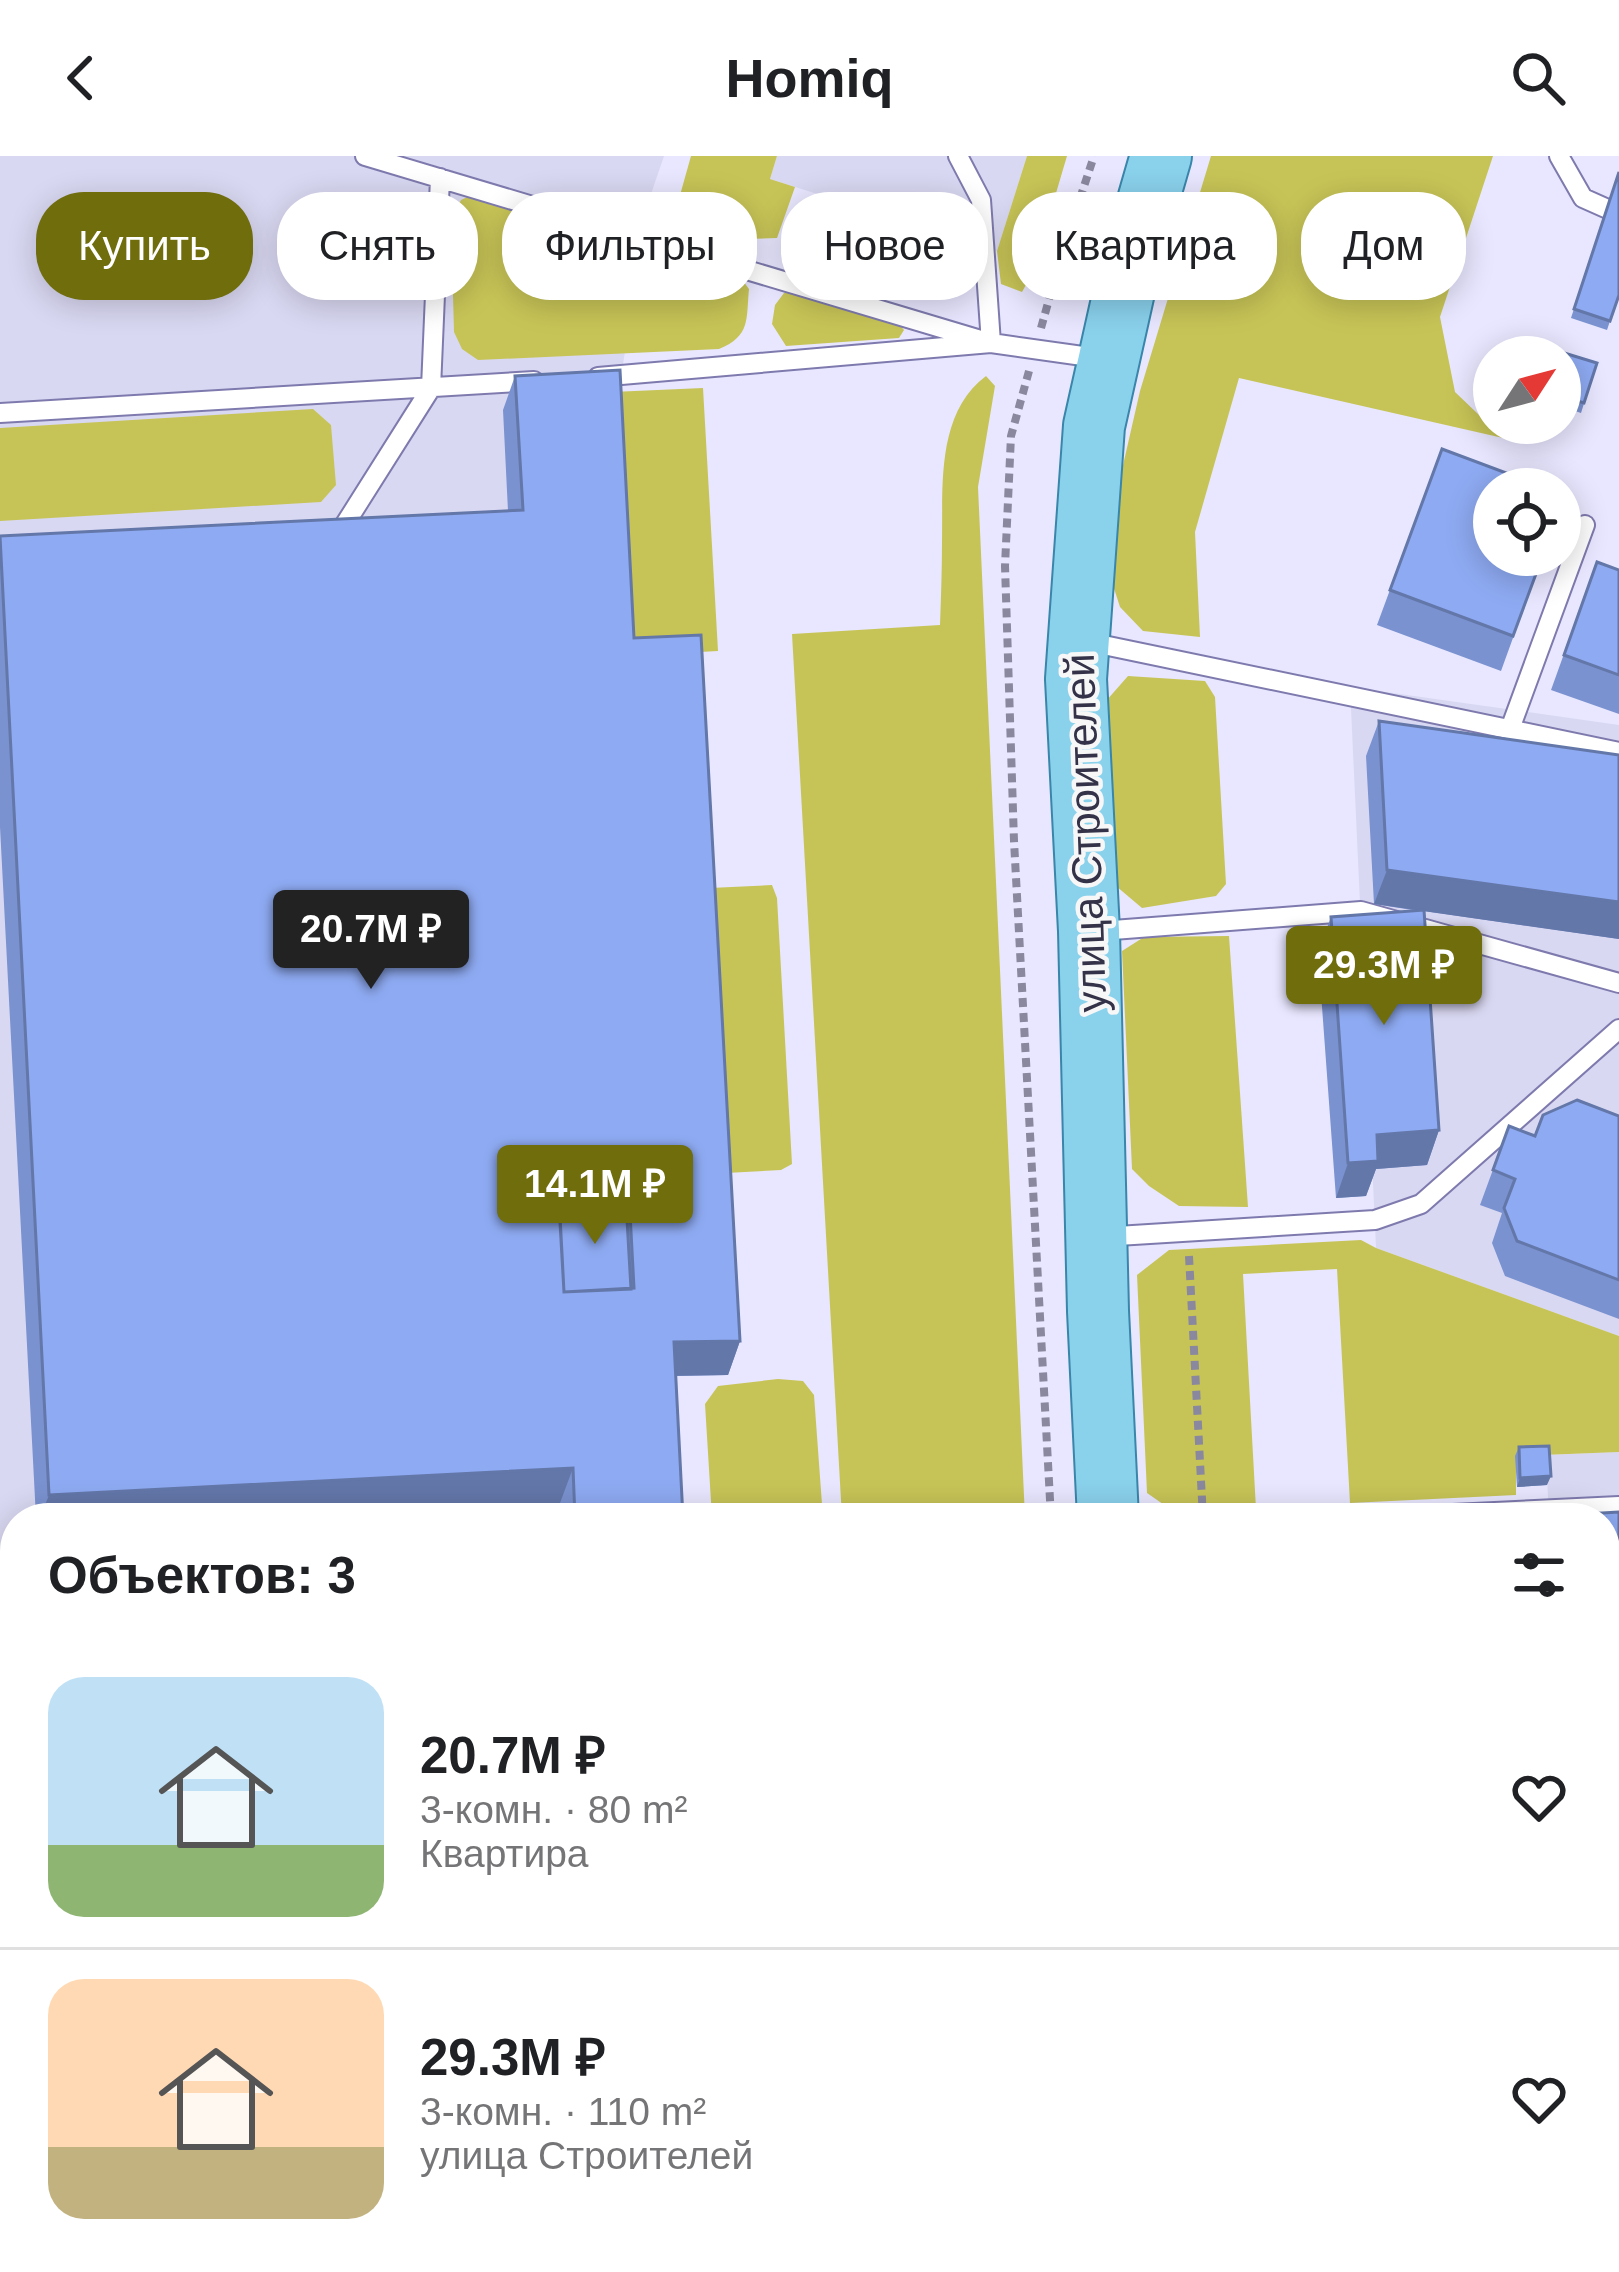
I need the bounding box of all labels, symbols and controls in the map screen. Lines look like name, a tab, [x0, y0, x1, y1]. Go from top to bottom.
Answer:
icon: back	[48, 45, 114, 111]
icon: search	[1505, 45, 1571, 111]
text: Homiq	[726, 48, 894, 108]
chip: Купить	[36, 192, 253, 300]
chip: Снять	[277, 192, 478, 300]
chip: Фильтры	[502, 192, 757, 300]
chip: Новое	[781, 192, 988, 300]
chip: Квартира	[1012, 192, 1277, 300]
chip: Дом	[1301, 192, 1466, 300]
north arrow	[1473, 336, 1581, 444]
map controls	[1473, 336, 1581, 576]
button: locate	[1473, 468, 1581, 576]
street label: улица Строителей	[1056, 653, 1115, 1013]
pin: 20.7M ₽	[260, 890, 482, 992]
text: 20.7M ₽	[300, 907, 442, 950]
pin: 29.3M ₽	[1273, 926, 1495, 1028]
text: 29.3M ₽	[1313, 943, 1455, 986]
pin: 14.1M ₽	[484, 1145, 706, 1247]
text: 14.1M ₽	[524, 1162, 666, 1205]
icon: filters	[1506, 1542, 1572, 1608]
text: Объектов: 3	[48, 1547, 356, 1604]
icon: home	[144, 1725, 288, 1869]
text: 20.7M ₽	[420, 1727, 606, 1784]
icon: heart	[1506, 1764, 1572, 1830]
text: 3-комн. · 80 m²	[420, 1788, 687, 1831]
text: Квартира	[420, 1832, 589, 1875]
icon: home	[144, 2027, 288, 2171]
text: 29.3M ₽	[420, 2029, 606, 2086]
icon: heart	[1506, 2066, 1572, 2132]
text: 3-комн. · 110 m²	[420, 2090, 706, 2133]
text: улица Строителей	[420, 2134, 753, 2177]

